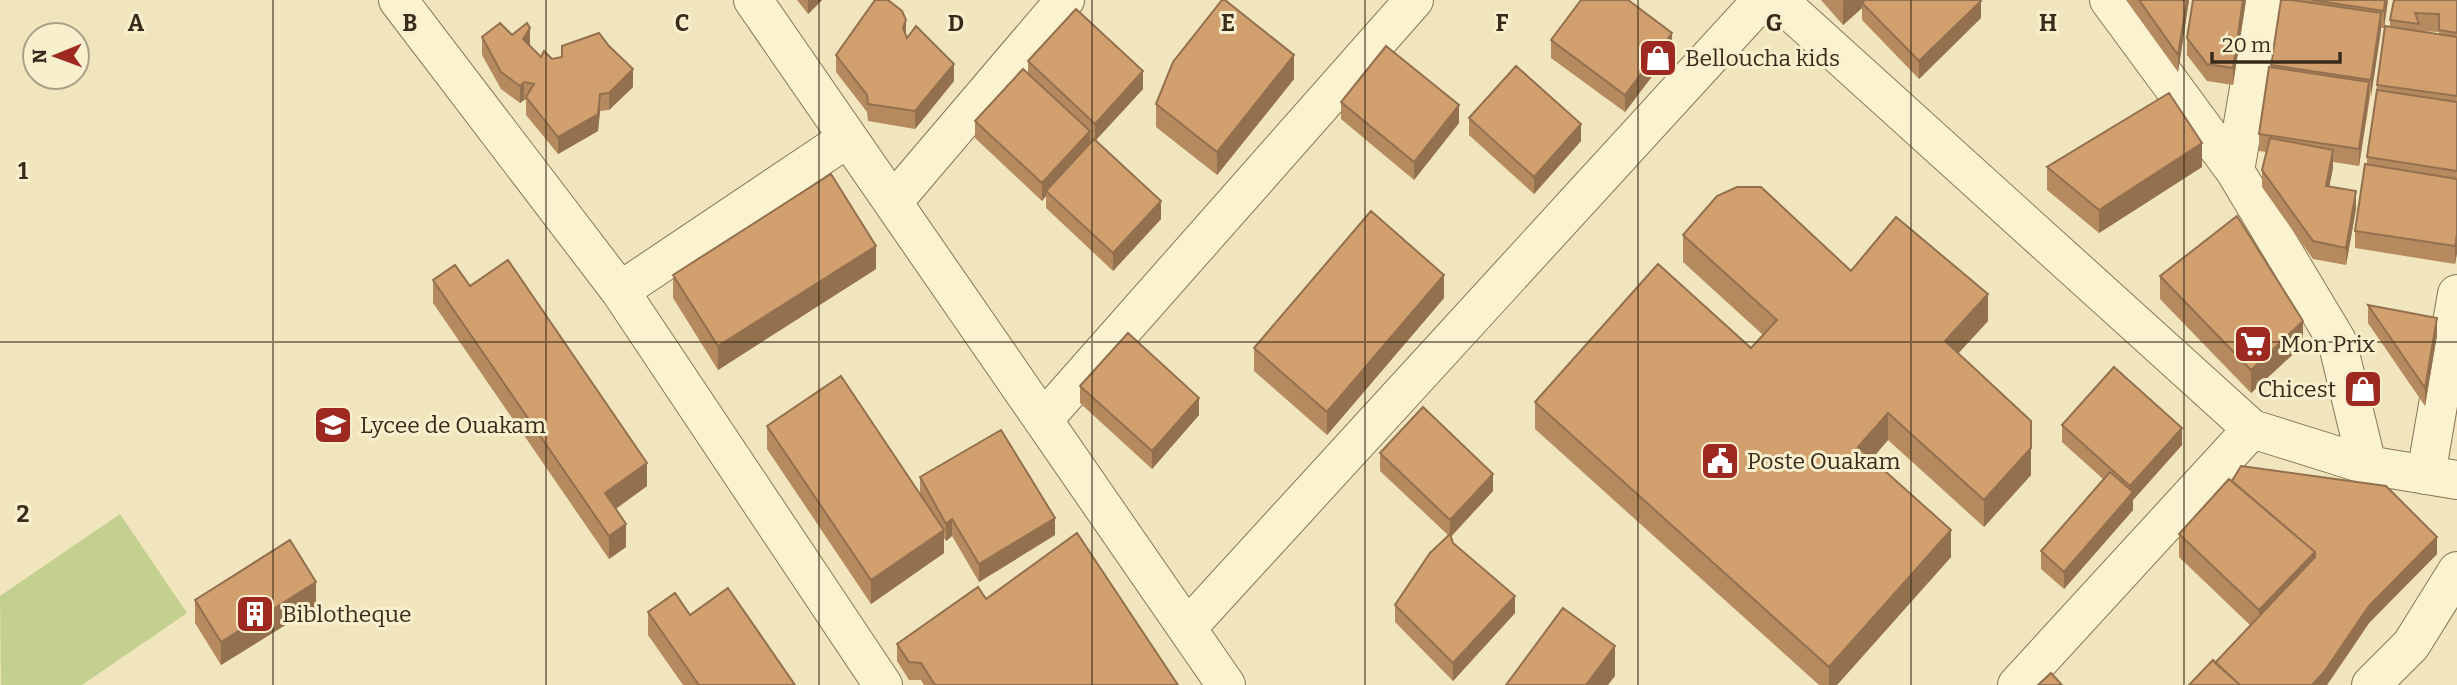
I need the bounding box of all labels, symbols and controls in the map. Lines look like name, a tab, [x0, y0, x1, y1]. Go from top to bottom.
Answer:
text: A	[128, 9, 145, 37]
text: B	[403, 9, 417, 37]
text: C	[675, 9, 689, 37]
text: D	[948, 9, 964, 37]
text: E	[1221, 9, 1235, 37]
text: F	[1496, 9, 1509, 37]
text: G	[1766, 9, 1783, 37]
text: H	[2039, 9, 2057, 37]
north arrow	[21, 21, 91, 91]
scale bar	[2212, 21, 2340, 65]
text: 20 m	[2222, 32, 2271, 58]
shop icon: Belloucha kids	[1637, 37, 1679, 79]
place label: Belloucha kids	[1685, 44, 1840, 72]
text: N	[28, 48, 51, 64]
text: 1	[18, 157, 28, 185]
supermarket icon: Mon Prix	[2232, 323, 2274, 365]
place label: Mon Prix	[2280, 330, 2375, 358]
shop icon: Chicest	[2342, 368, 2384, 410]
place label: Chicest	[2257, 375, 2336, 403]
school or university icon: Lycee de Ouakam	[312, 404, 354, 446]
place label: Lycee de Ouakam	[360, 411, 546, 439]
public building icon: Poste Ouakam	[1699, 440, 1741, 482]
place label: Poste Ouakam	[1747, 447, 1900, 475]
text: 2	[17, 500, 30, 528]
building icon: Biblotheque	[234, 593, 276, 635]
place label: Biblotheque	[282, 600, 412, 628]

